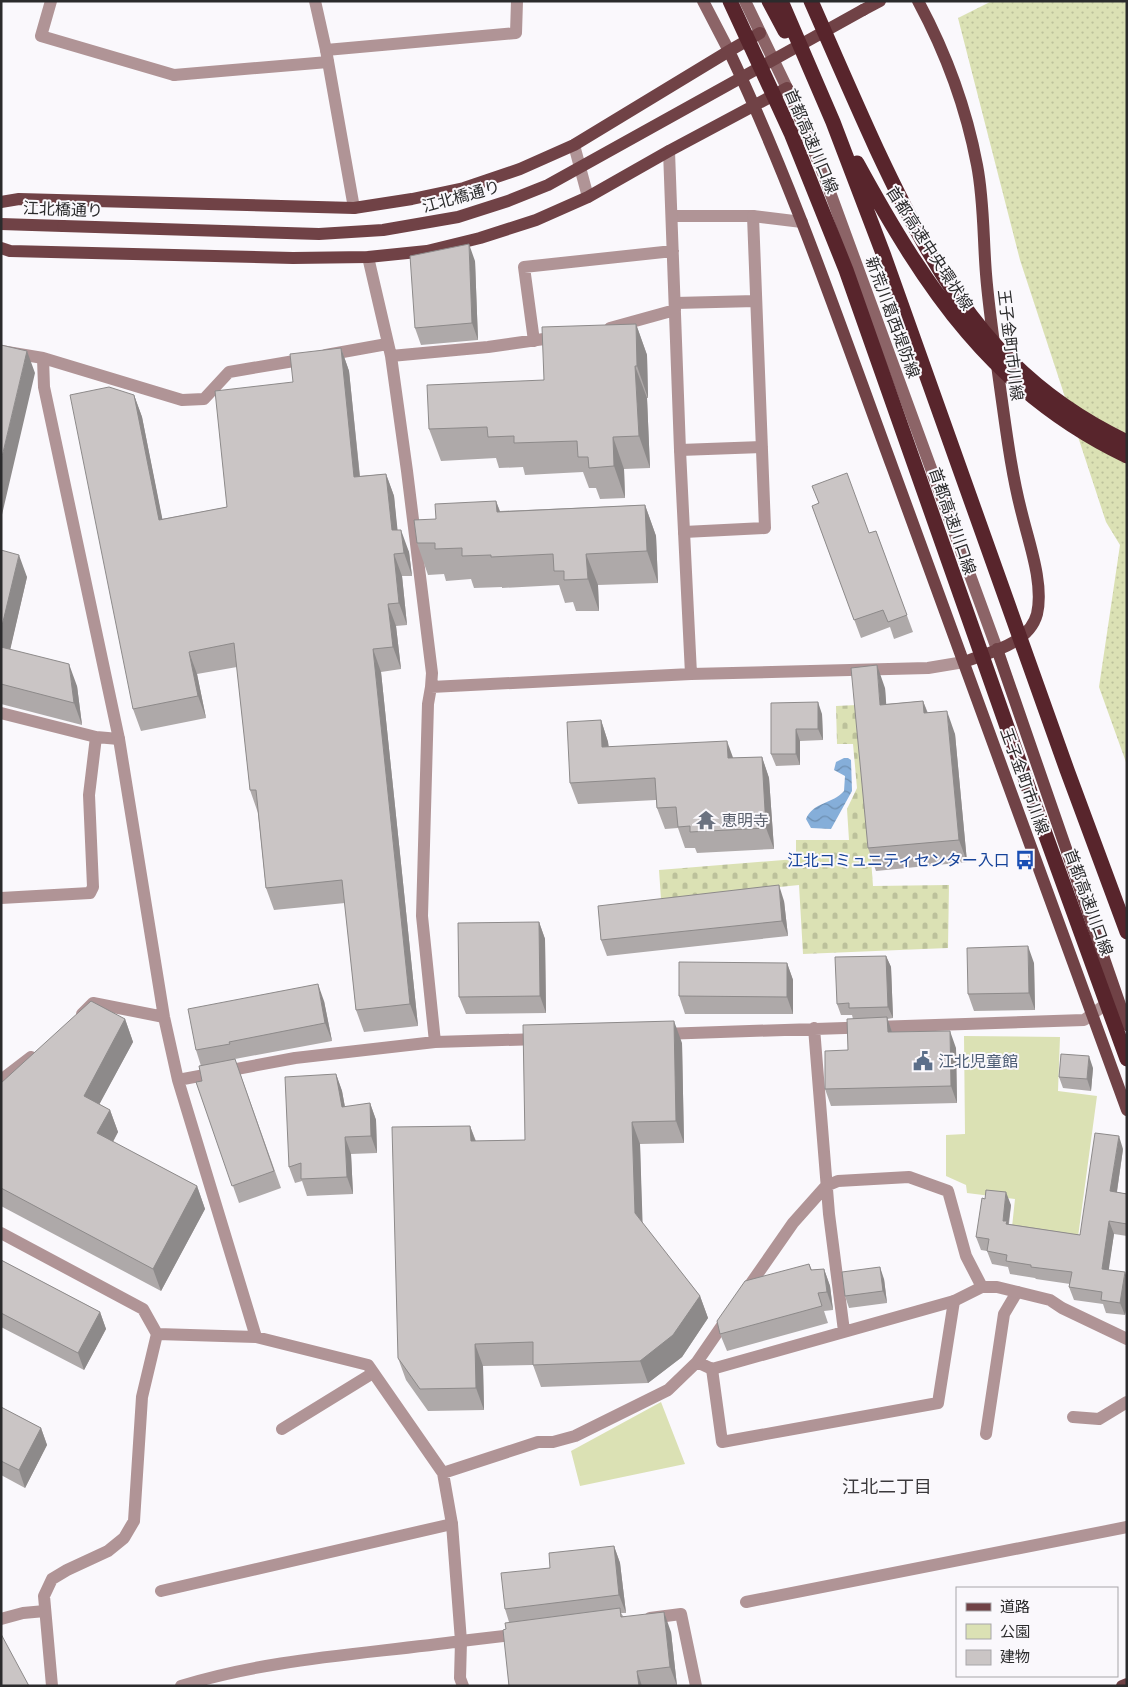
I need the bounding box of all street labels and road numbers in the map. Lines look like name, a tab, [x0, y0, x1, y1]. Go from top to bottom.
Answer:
street label: 首都高速川口線	[780, 85, 844, 197]
street label: 江北橋通り	[420, 175, 502, 217]
street label: 首都高速中央環状線	[882, 182, 978, 314]
street label: 江北橋通り	[23, 197, 103, 221]
street label: 新荒川葛西堤防線	[861, 253, 925, 381]
street label: 王子金町市川線	[993, 288, 1029, 402]
street label: 首都高速川口線	[924, 464, 982, 578]
street label: 王子金町市川線	[996, 725, 1054, 837]
street label: 首都高速川口線	[1060, 846, 1118, 958]

